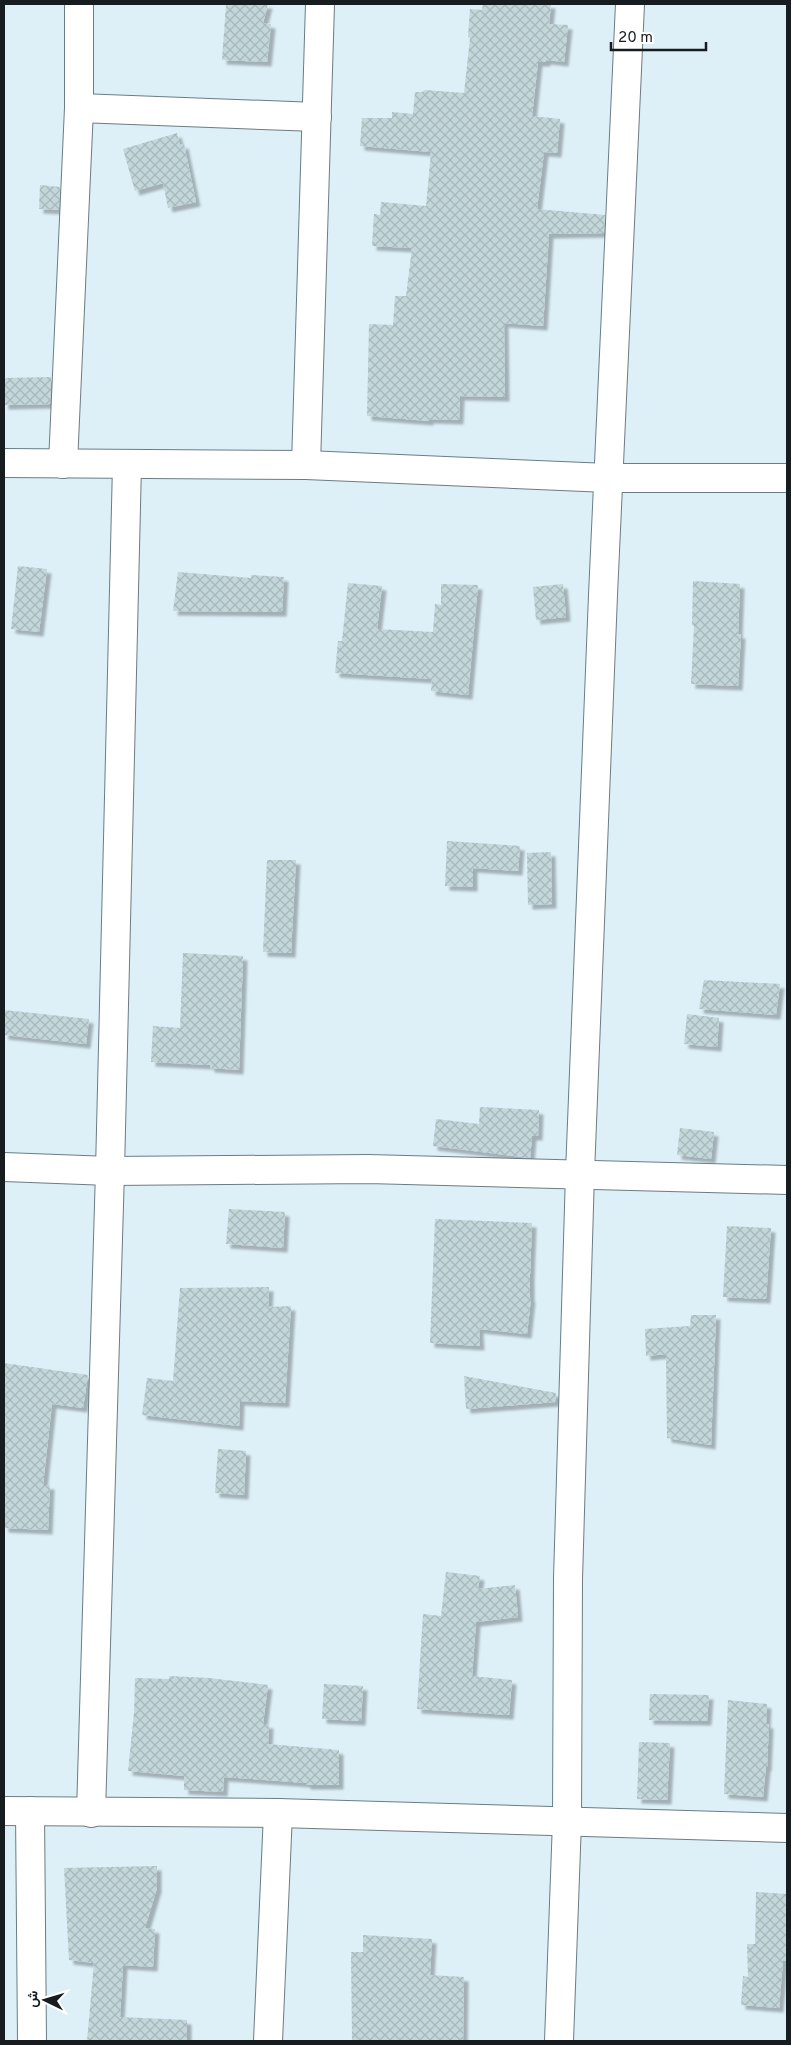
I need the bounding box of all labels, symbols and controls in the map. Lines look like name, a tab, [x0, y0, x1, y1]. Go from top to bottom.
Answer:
scale bar	[611, 20, 706, 52]
text: 20 m	[618, 29, 653, 48]
north arrow	[20, 1975, 70, 2025]
text: ش	[24, 1990, 43, 2008]

